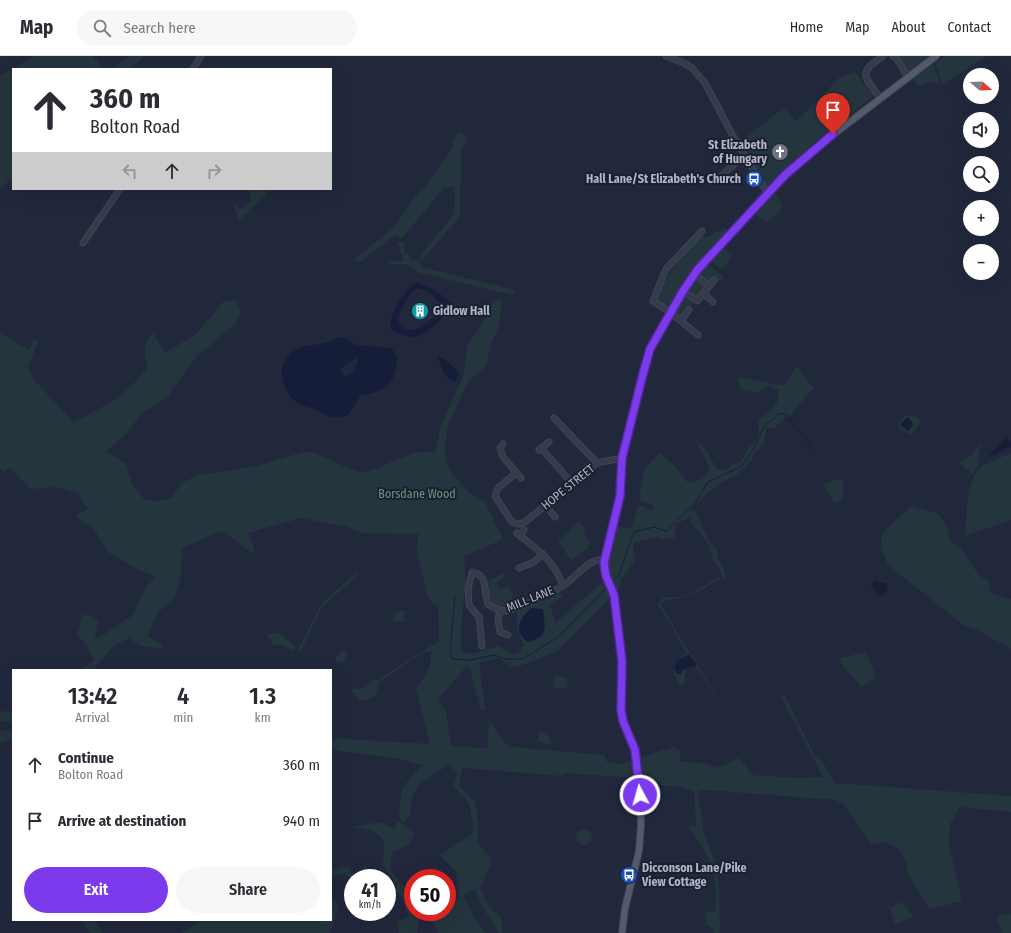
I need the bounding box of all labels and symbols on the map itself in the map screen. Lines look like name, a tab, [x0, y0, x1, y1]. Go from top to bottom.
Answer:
north arrow	[963, 68, 999, 104]
pin	[816, 93, 850, 134]
place label: St Elizabeth of Hungary	[708, 138, 767, 166]
church icon: St Elizabeth of Hungary	[770, 142, 790, 162]
bus stop icon: Hall Lane/St Elizabeth's Church	[744, 169, 764, 189]
place label: Hall Lane/St Elizabeth's Church	[586, 172, 741, 186]
building icon: Gidlow Hall	[410, 301, 430, 321]
place label: Gidlow Hall	[433, 304, 490, 318]
street label: HOPE STREET	[539, 461, 598, 513]
park label: Borsdane Wood	[378, 487, 456, 501]
street label: MILL LANE	[504, 583, 556, 615]
position arrow	[619, 774, 661, 816]
place label: Dicconson Lane/Pike View Cottage	[641, 861, 747, 889]
bus stop icon: Dicconson Lane/Pike View Cottage	[619, 865, 639, 885]
speed limit sign: 50	[404, 869, 456, 921]

